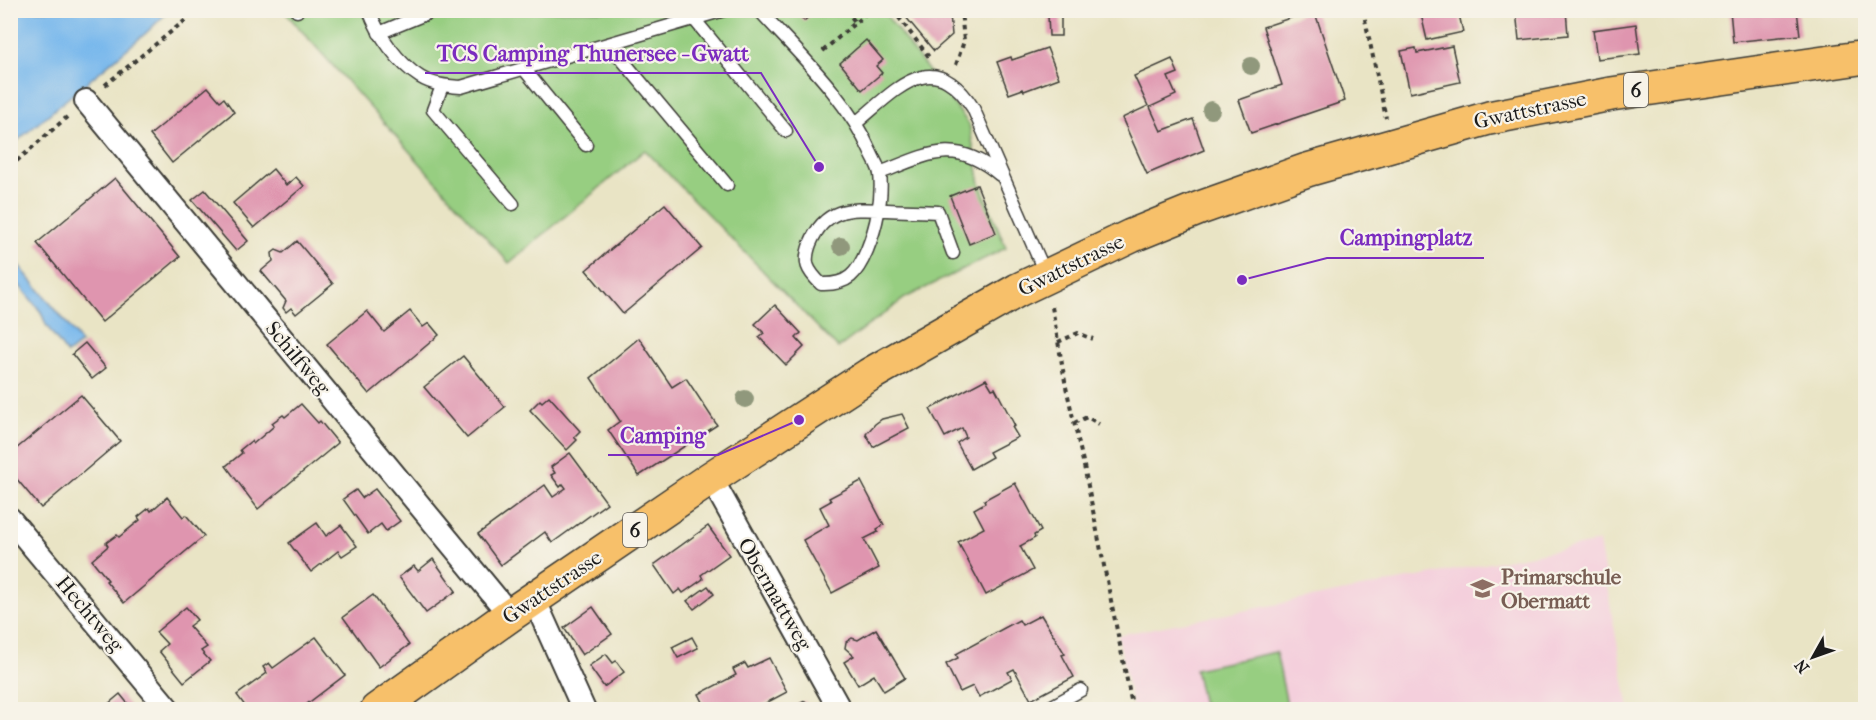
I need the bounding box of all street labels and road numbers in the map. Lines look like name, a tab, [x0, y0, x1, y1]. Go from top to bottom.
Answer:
road number: 6	[1624, 73, 1648, 107]
street label: Gwattstrasse	[1471, 86, 1589, 134]
street label: Gwattstrasse	[1014, 229, 1128, 301]
street label: Schilfweg	[261, 317, 336, 400]
road number: 6	[623, 513, 647, 547]
street label: Obermattweg	[733, 533, 817, 655]
street label: Gwattstrasse	[498, 545, 606, 629]
street label: Hechtweg	[51, 571, 129, 657]

